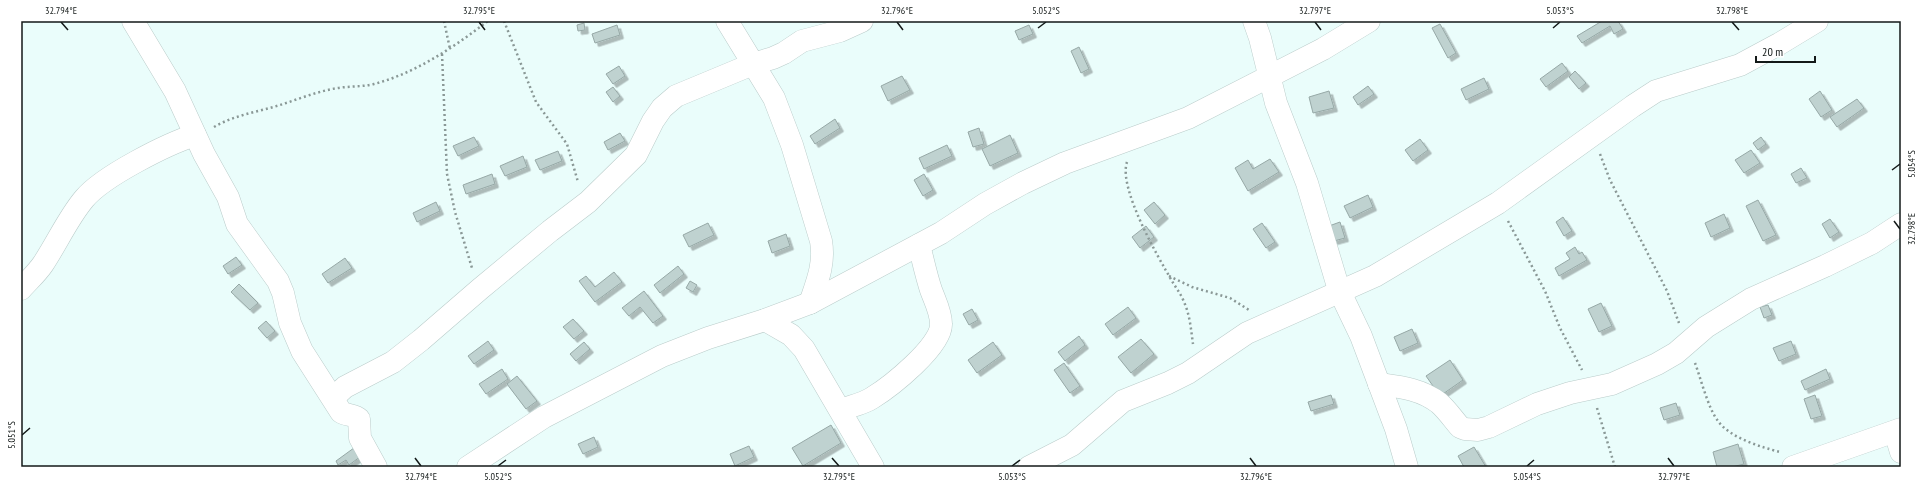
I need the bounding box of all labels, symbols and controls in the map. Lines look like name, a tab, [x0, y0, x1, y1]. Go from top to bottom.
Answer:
text: 32.794°E	[45, 4, 77, 17]
text: 32.795°E	[463, 4, 495, 17]
text: 32.796°E	[881, 4, 913, 17]
text: 5.052°S	[1032, 4, 1060, 17]
text: 32.797°E	[1299, 4, 1331, 17]
text: 5.053°S	[1546, 4, 1574, 17]
text: 32.798°E	[1716, 4, 1748, 17]
scale bar	[1756, 38, 1815, 64]
text: 20 m	[1762, 44, 1783, 59]
text: 5.054°S	[1905, 150, 1918, 178]
text: 32.798°E	[1905, 213, 1918, 245]
text: 5.051°S	[5, 421, 18, 449]
text: 32.794°E	[405, 470, 437, 483]
text: 5.052°S	[484, 470, 512, 483]
text: 32.795°E	[823, 470, 855, 483]
text: 5.053°S	[998, 470, 1026, 483]
text: 32.796°E	[1240, 470, 1272, 483]
text: 5.054°S	[1513, 470, 1541, 483]
text: 32.797°E	[1658, 470, 1690, 483]

